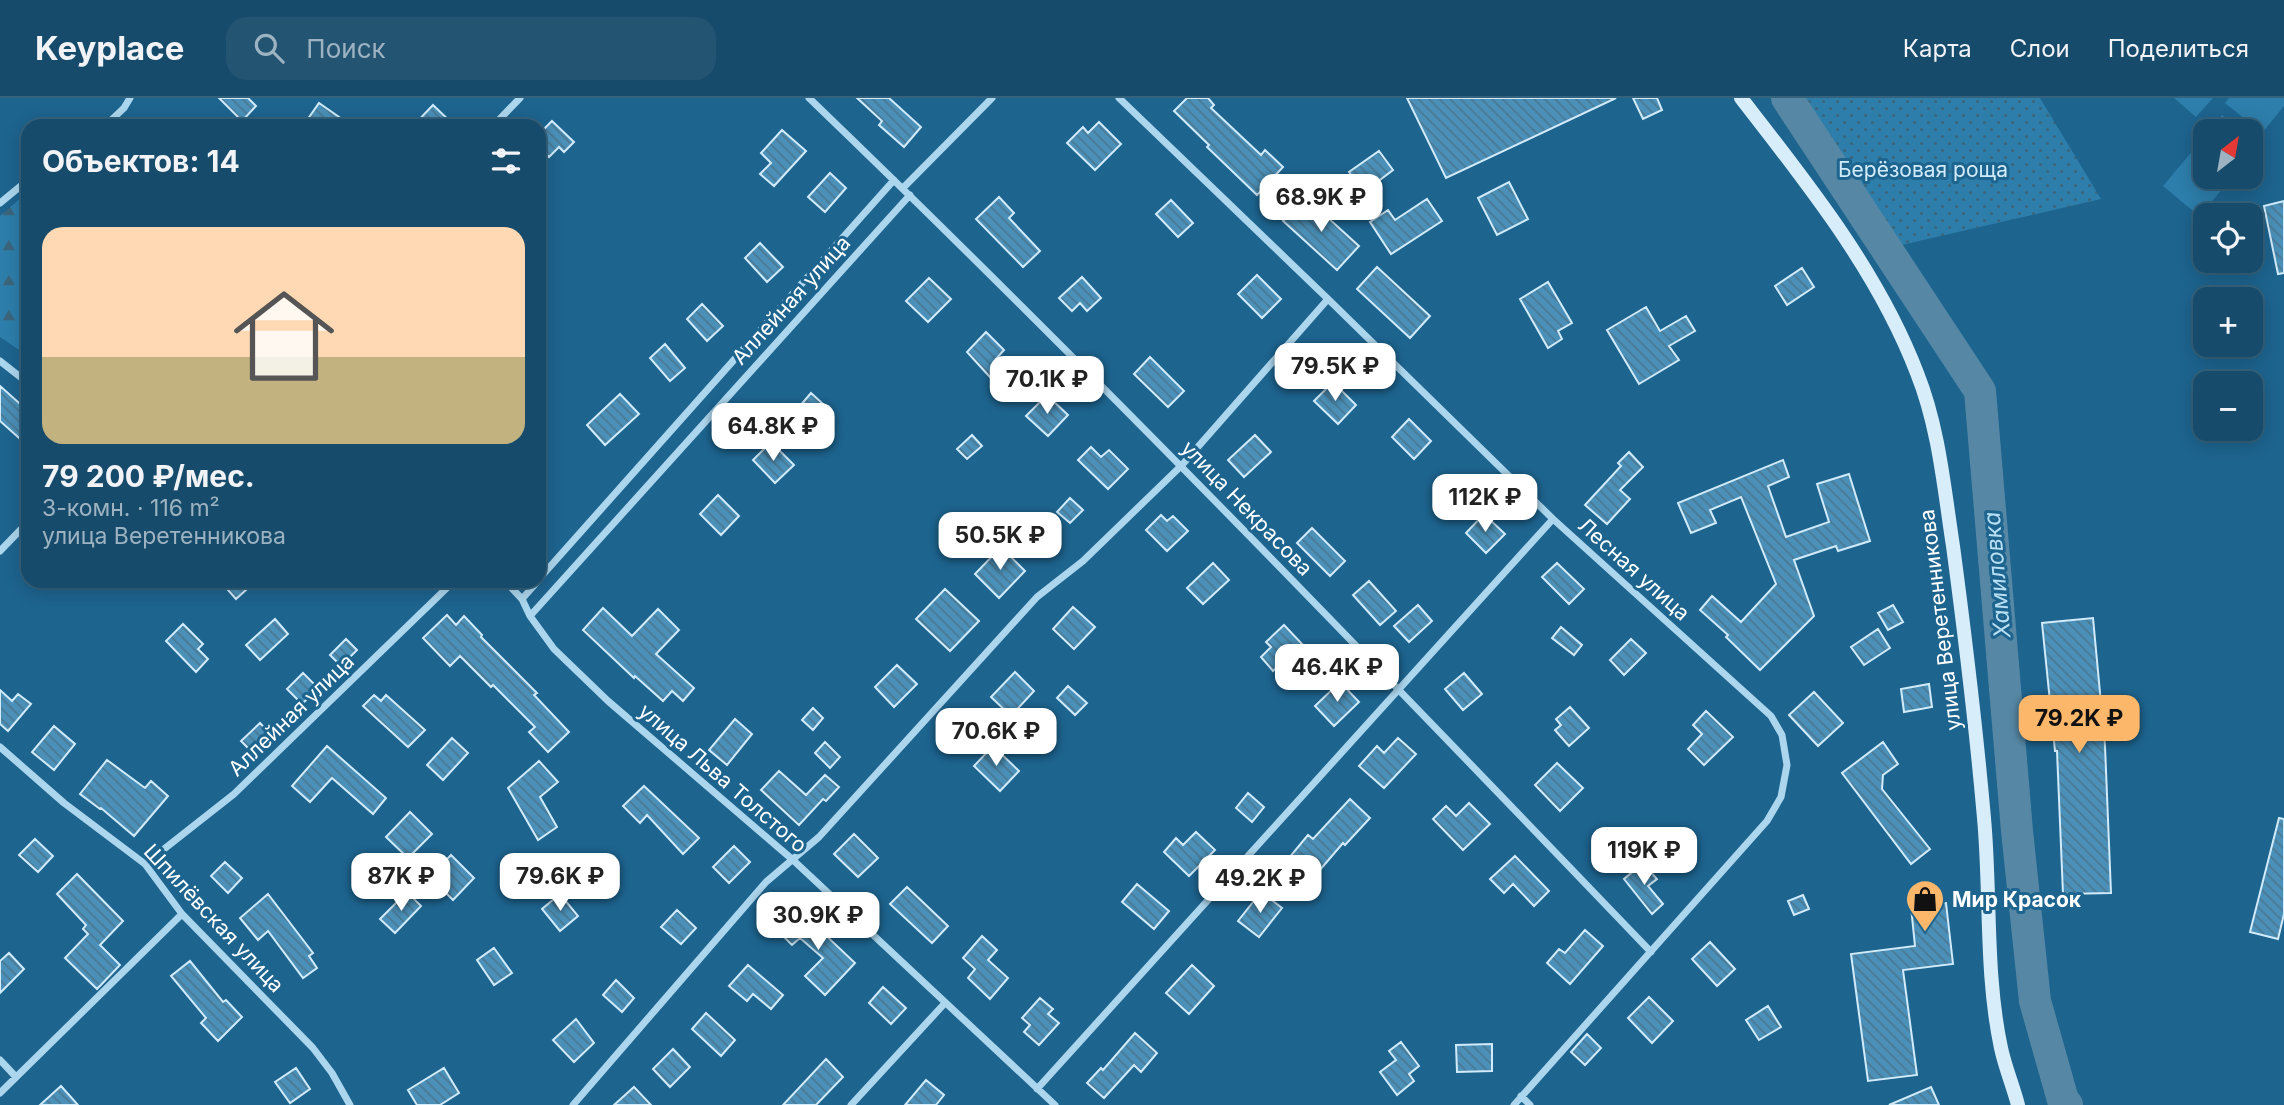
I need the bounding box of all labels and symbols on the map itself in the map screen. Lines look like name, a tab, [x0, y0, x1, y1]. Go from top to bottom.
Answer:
north arrow	[2193, 119, 2263, 189]
park label: Берёзовая роща	[1838, 157, 2008, 182]
pin: 68.9K ₽	[1256, 174, 1386, 234]
street label: Аллейная улица	[727, 230, 855, 370]
pin: 79.5K ₽	[1270, 344, 1400, 403]
pin: 70.1K ₽	[982, 356, 1112, 416]
pin: 64.8K ₽	[708, 404, 838, 463]
street label: улица Некрасова	[1176, 435, 1318, 581]
pin: 112K ₽	[1428, 474, 1542, 534]
street label: улица Веретенникова	[1914, 508, 1966, 732]
water label: Хамиловка	[1978, 511, 2017, 640]
pin: 50.5K ₽	[935, 512, 1065, 572]
street label: Лесная улица	[1573, 512, 1695, 626]
pin: 46.4K ₽	[1272, 644, 1402, 704]
street label: Аллейная улица	[223, 649, 359, 781]
pin: 79.2K ₽	[2014, 696, 2144, 755]
street label: улица Льва Толстого	[634, 698, 812, 858]
pin: 70.6K ₽	[931, 708, 1061, 768]
pin: 119K ₽	[1587, 828, 1701, 887]
street label: Шпилёвская улица	[139, 839, 289, 997]
pin: 87K ₽	[352, 854, 450, 913]
pin: 79.6K ₽	[495, 854, 625, 913]
pin: 49.2K ₽	[1195, 856, 1325, 915]
shop icon: Мир Красок	[1904, 878, 1946, 933]
place label: Мир Красок	[1952, 887, 2082, 912]
pin: 30.9K ₽	[753, 892, 883, 952]

